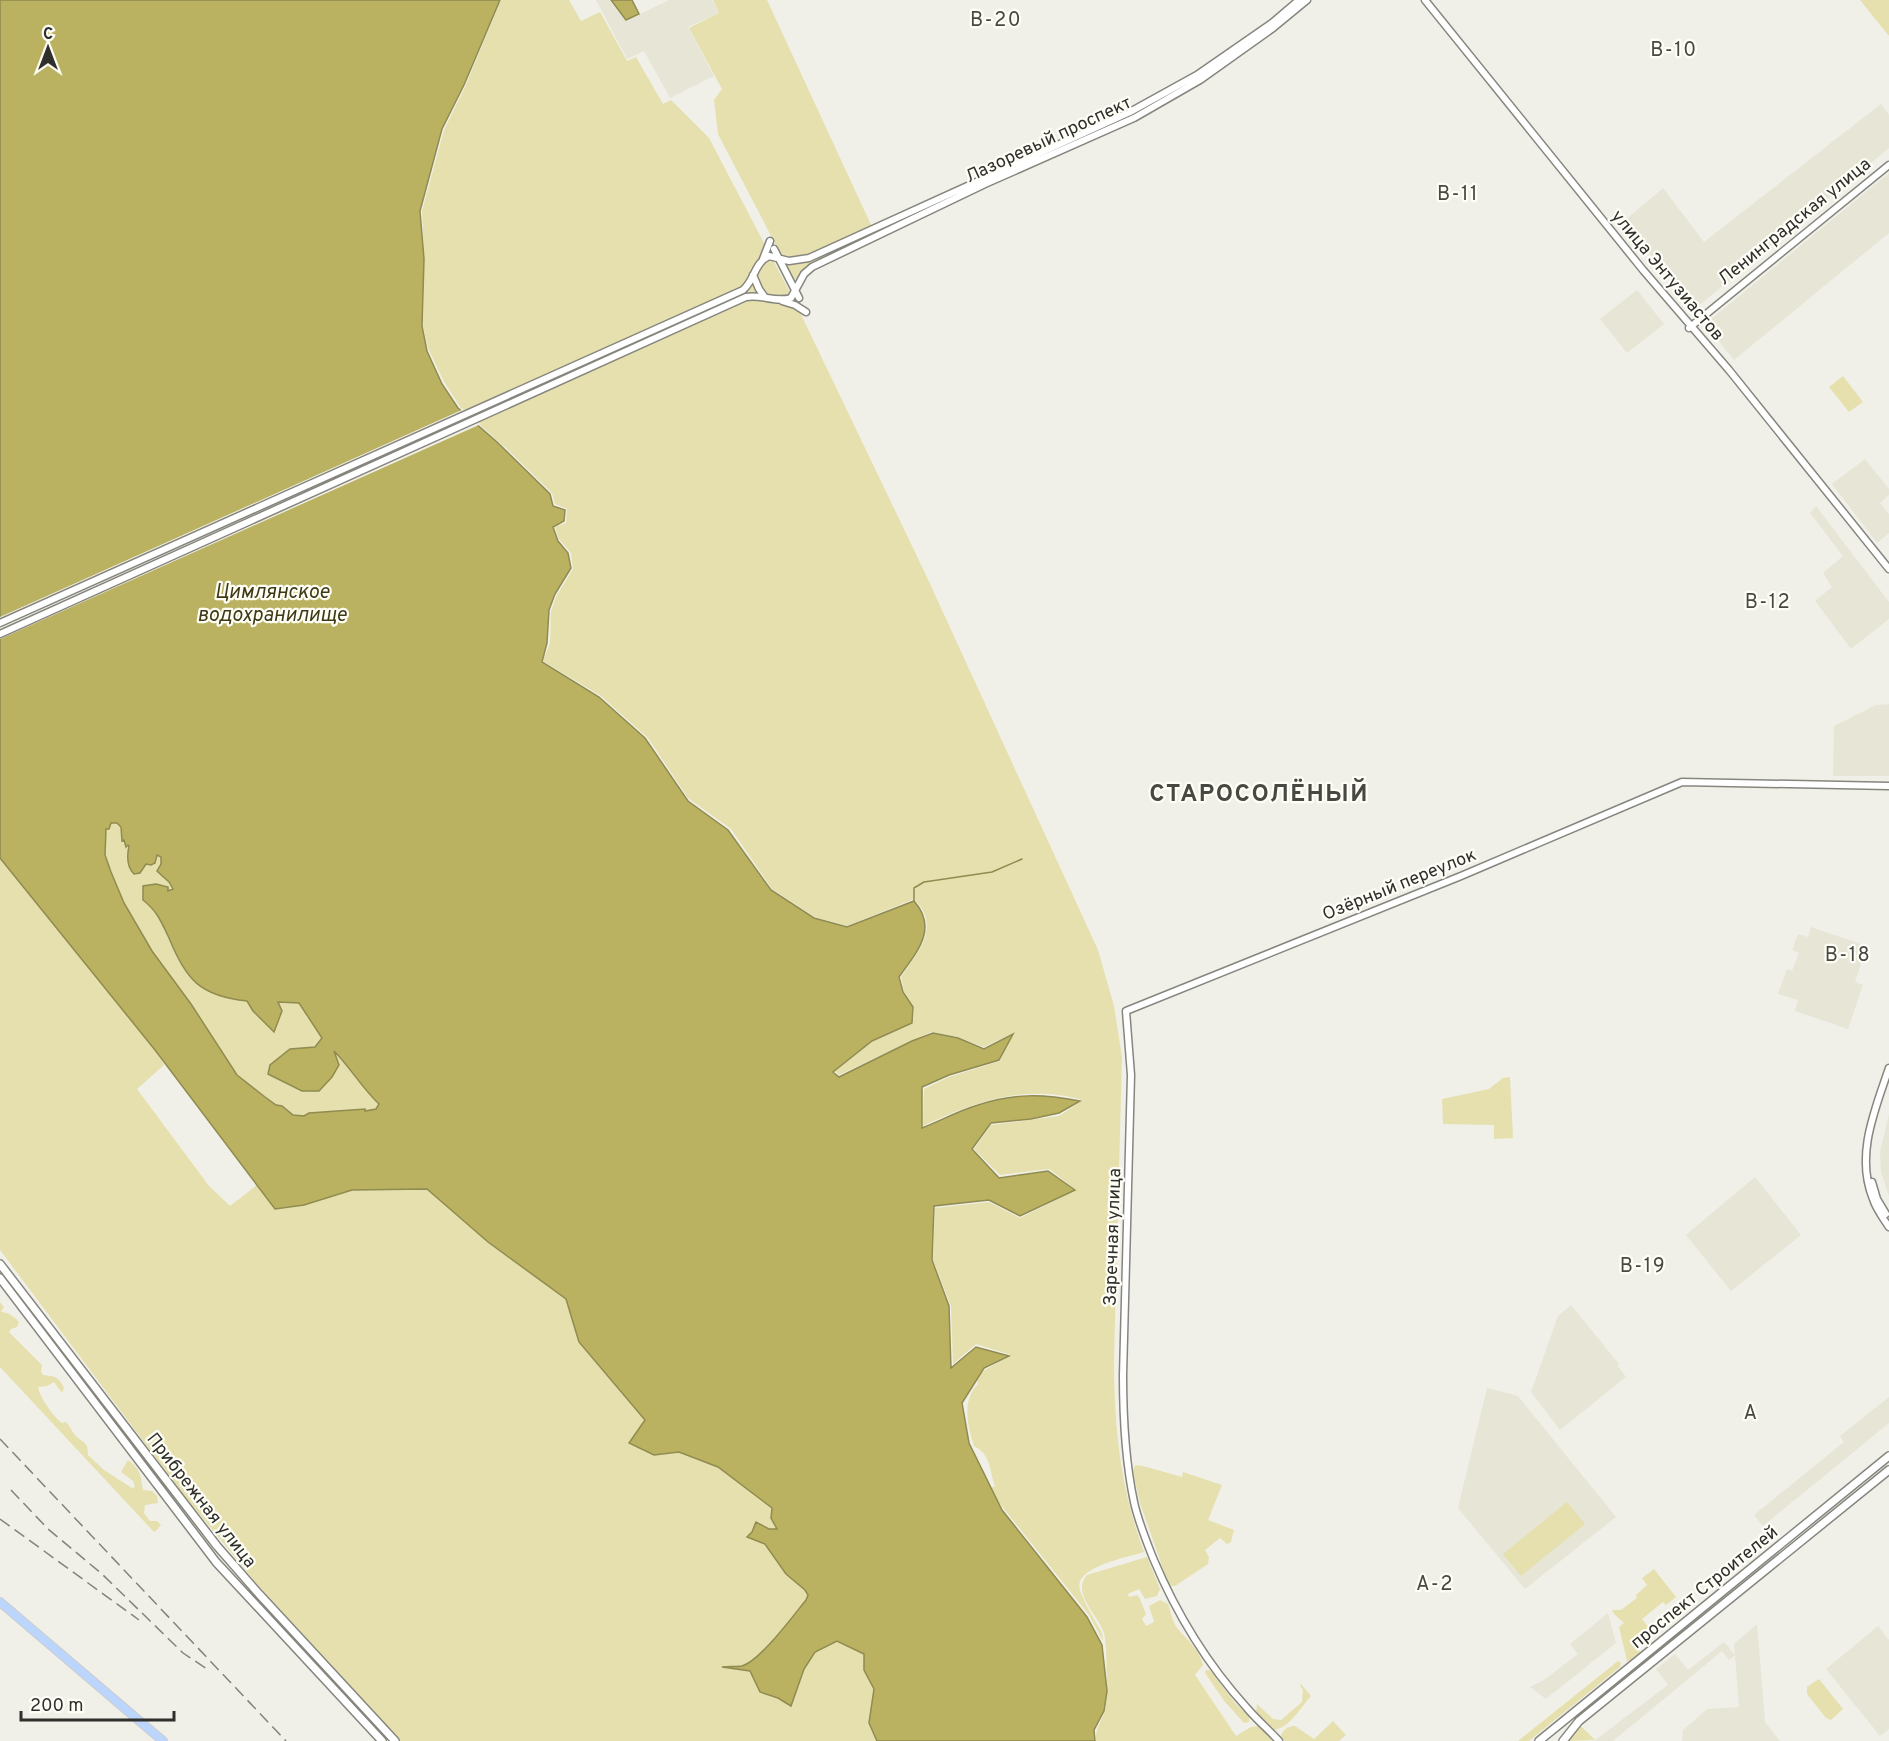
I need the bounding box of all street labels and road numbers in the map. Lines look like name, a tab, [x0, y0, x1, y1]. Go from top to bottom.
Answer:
street label: Лазоревый проспект	[962, 92, 1135, 189]
street label: Ленинградская улица	[1714, 153, 1876, 291]
street label: улица Энтузиастов	[1605, 206, 1728, 346]
street label: Озёрный переулок	[1319, 844, 1480, 927]
street label: Заречная улица	[1100, 1168, 1127, 1306]
street label: Прибрежная улица	[141, 1429, 261, 1573]
street label: проспект Строителей	[1626, 1522, 1783, 1655]

